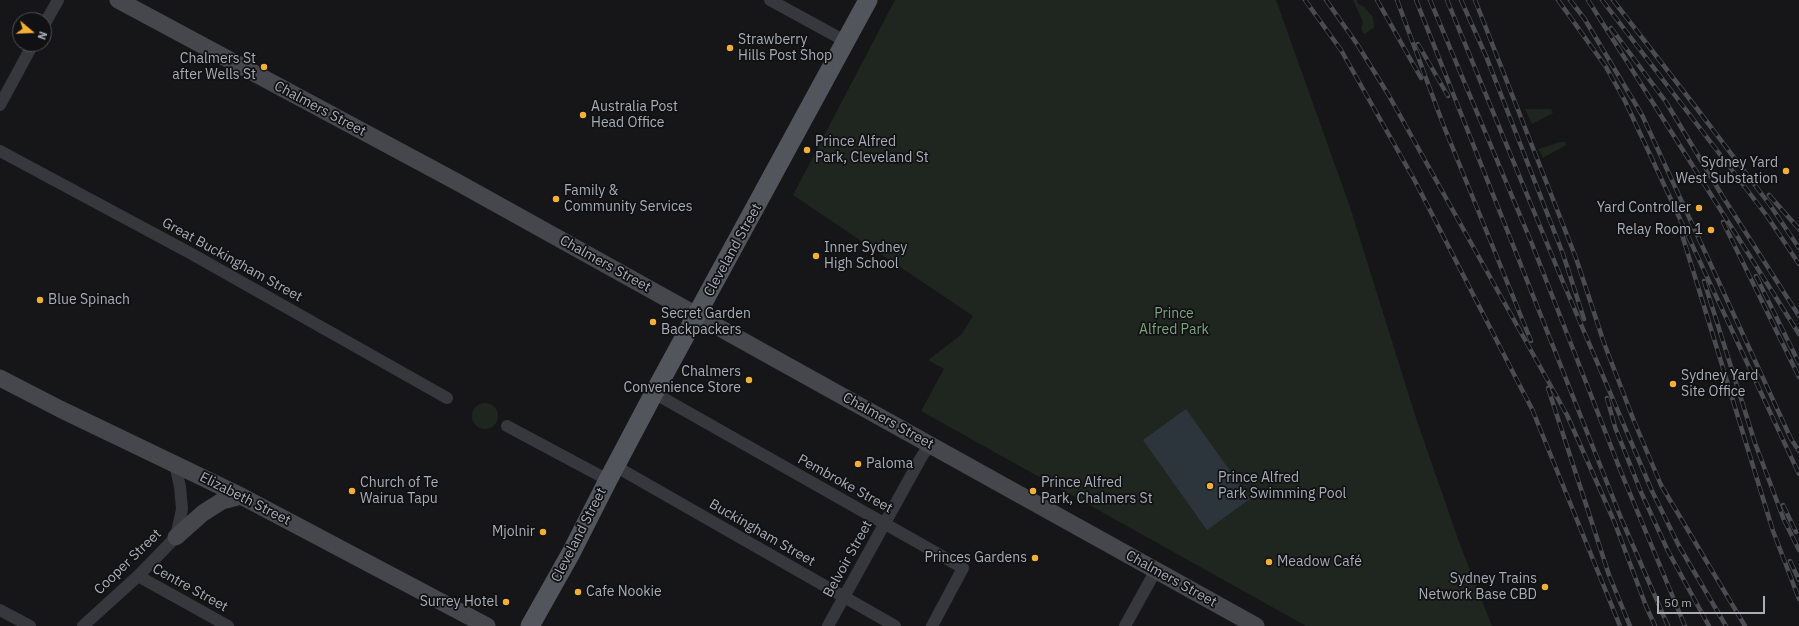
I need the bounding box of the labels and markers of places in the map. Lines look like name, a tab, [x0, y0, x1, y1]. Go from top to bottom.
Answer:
place label: Strawberry Hills Post Shop	[738, 32, 832, 64]
marker: Strawberry Hills Post Shop	[725, 43, 735, 53]
place label: Chalmers St after Wells St	[172, 51, 256, 84]
marker: Chalmers St after Wells St	[259, 62, 269, 72]
place label: Australia Post Head Office	[591, 99, 678, 132]
marker: Australia Post Head Office	[578, 110, 588, 120]
place label: Prince Alfred Park, Cleveland St	[815, 134, 929, 166]
marker: Prince Alfred Park, Cleveland St	[802, 145, 812, 155]
place label: Sydney Yard West Substation	[1676, 155, 1778, 188]
marker: Sydney Yard West Substation	[1781, 166, 1791, 176]
place label: Family & Community Services	[564, 183, 693, 216]
marker: Family & Community Services	[551, 194, 561, 204]
place label: Yard Controller	[1597, 200, 1691, 216]
marker: Yard Controller	[1694, 203, 1704, 213]
place label: Relay Room 1	[1617, 222, 1703, 238]
marker: Relay Room 1	[1706, 225, 1716, 235]
place label: Inner Sydney High School	[824, 240, 907, 272]
marker: Inner Sydney High School	[811, 251, 821, 261]
place label: Blue Spinach	[48, 292, 130, 308]
marker: Blue Spinach	[35, 295, 45, 305]
place label: Secret Garden Backpackers	[661, 306, 751, 338]
marker: Secret Garden Backpackers	[648, 317, 658, 327]
place label: Chalmers Convenience Store	[624, 364, 741, 396]
place label: Sydney Yard Site Office	[1681, 368, 1758, 400]
marker: Chalmers Convenience Store	[744, 375, 754, 385]
marker: Sydney Yard Site Office	[1668, 379, 1678, 389]
place label: Paloma	[866, 456, 913, 472]
marker: Paloma	[853, 459, 863, 469]
place label: Prince Alfred Park Swimming Pool	[1218, 470, 1346, 502]
place label: Church of Te Wairua Tapu	[360, 475, 438, 508]
place label: Prince Alfred Park, Chalmers St	[1041, 475, 1153, 508]
marker: Prince Alfred Park Swimming Pool	[1205, 481, 1215, 491]
marker: Church of Te Wairua Tapu	[347, 486, 357, 496]
marker: Prince Alfred Park, Chalmers St	[1028, 486, 1038, 496]
place label: Mjolnir	[492, 524, 535, 540]
marker: Mjolnir	[538, 527, 548, 537]
place label: Princes Gardens	[924, 550, 1027, 566]
marker: Princes Gardens	[1030, 553, 1040, 563]
place label: Meadow Café	[1277, 554, 1362, 570]
marker: Meadow Café	[1264, 557, 1274, 567]
place label: Sydney Trains Network Base CBD	[1419, 571, 1537, 604]
marker: Sydney Trains Network Base CBD	[1540, 582, 1550, 592]
place label: Cafe Nookie	[586, 584, 662, 600]
marker: Cafe Nookie	[573, 587, 583, 597]
place label: Surrey Hotel	[420, 594, 498, 610]
marker: Surrey Hotel	[501, 597, 511, 607]

